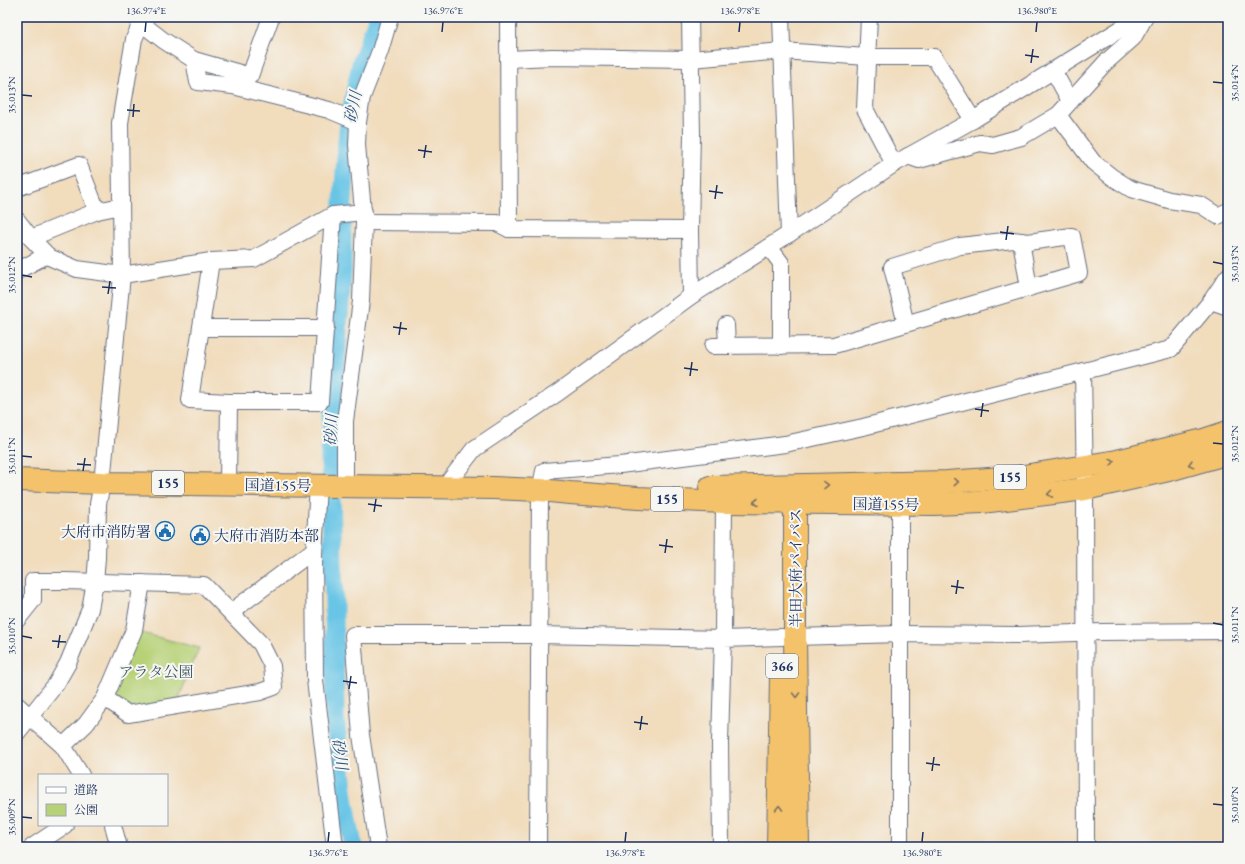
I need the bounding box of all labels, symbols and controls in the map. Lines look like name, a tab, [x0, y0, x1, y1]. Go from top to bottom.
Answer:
text: 136.974°E	[126, 4, 166, 17]
text: 136.976°E	[423, 4, 463, 17]
text: 136.978°E	[720, 4, 760, 17]
text: 136.980°E	[1017, 4, 1057, 17]
text: 35.014°N	[1228, 64, 1241, 102]
text: 35.013°N	[5, 76, 18, 114]
water label: 砂川	[340, 87, 367, 125]
text: 35.013°N	[1228, 245, 1241, 283]
text: 35.012°N	[5, 256, 18, 294]
water label: 砂川	[320, 411, 342, 447]
text: 35.012°N	[1228, 425, 1241, 463]
text: 35.011°N	[5, 437, 18, 475]
one-way arrow	[1109, 458, 1115, 467]
one-way arrow	[1188, 459, 1194, 467]
road number: 155	[994, 465, 1026, 489]
road number: 155	[152, 471, 184, 495]
street label: 国道155号	[245, 475, 311, 495]
one-way arrow	[953, 477, 959, 486]
one-way arrow	[823, 481, 829, 489]
road number: 155	[651, 487, 683, 511]
one-way arrow	[1047, 489, 1053, 498]
street label: 国道155号	[853, 494, 919, 514]
one-way arrow	[753, 498, 759, 506]
street label: 半田大府パイパス	[786, 508, 805, 628]
public building icon: 大府市消防署	[154, 520, 176, 542]
place label: 大府市消防署	[61, 522, 151, 541]
public building icon: 大府市消防本部	[189, 524, 211, 546]
place label: 大府市消防本部	[214, 526, 319, 545]
text: 35.011°N	[1228, 606, 1241, 644]
text: 35.010°N	[5, 617, 18, 655]
road number: 366	[766, 654, 798, 678]
park label: アラタ公園	[119, 662, 193, 681]
one-way arrow	[792, 692, 800, 698]
water label: 砂川	[327, 737, 353, 773]
legend	[38, 774, 168, 826]
text: 道路	[74, 782, 98, 798]
text: 35.010°N	[1228, 786, 1241, 824]
text: 35.009°N	[5, 798, 18, 836]
text: 公園	[74, 802, 98, 818]
one-way arrow	[774, 805, 783, 811]
text: 136.976°E	[308, 846, 348, 859]
text: 136.978°E	[605, 846, 645, 859]
text: 136.980°E	[902, 846, 942, 859]

